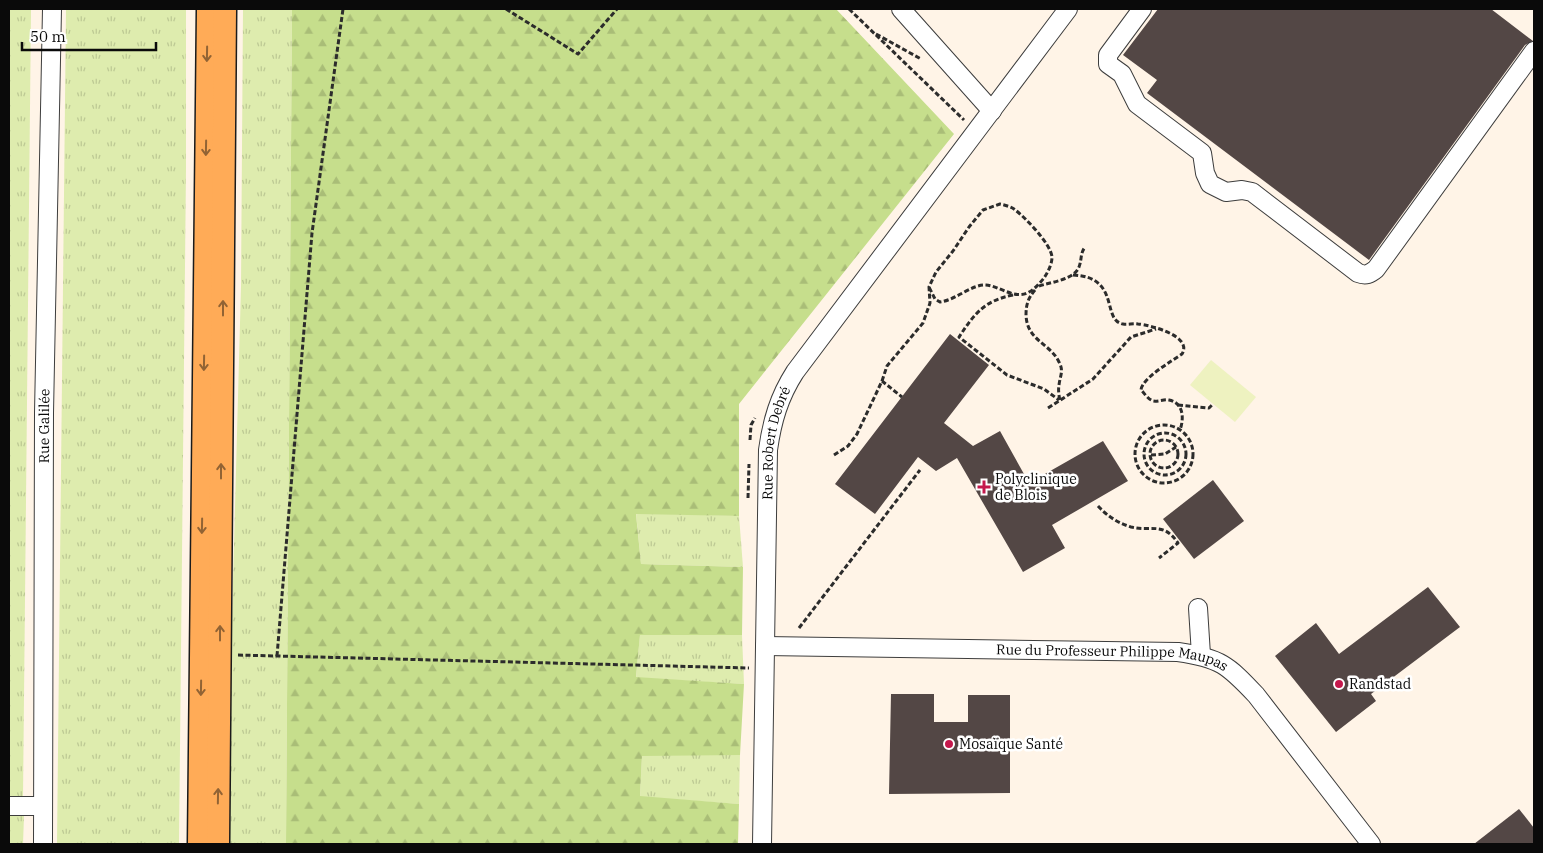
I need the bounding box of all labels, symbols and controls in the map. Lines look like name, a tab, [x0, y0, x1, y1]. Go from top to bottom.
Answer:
scale bar	[22, 20, 156, 52]
text: 50 m	[30, 27, 66, 46]
one-way arrow	[202, 46, 212, 62]
one-way arrow	[201, 140, 211, 156]
one-way arrow	[218, 300, 228, 316]
one-way arrow	[199, 354, 209, 371]
street label: Rue Robert Debré	[758, 383, 794, 500]
street label: Rue Galilée	[35, 389, 53, 463]
one-way arrow	[217, 463, 226, 479]
place label: Polyclinique de Blois	[995, 470, 1077, 504]
marker: Polyclinique de Blois	[977, 480, 991, 494]
one-way arrow	[198, 517, 207, 533]
one-way arrow	[215, 625, 225, 642]
street label: Rue du Professeur Philippe Maupas	[996, 640, 1232, 675]
place label: Randstad	[1349, 675, 1412, 693]
marker: Randstad	[1333, 678, 1345, 690]
one-way arrow	[196, 680, 206, 696]
place label: Mosaïque Santé	[959, 735, 1063, 753]
marker: Mosaïque Santé	[943, 738, 955, 750]
one-way arrow	[213, 788, 223, 804]

